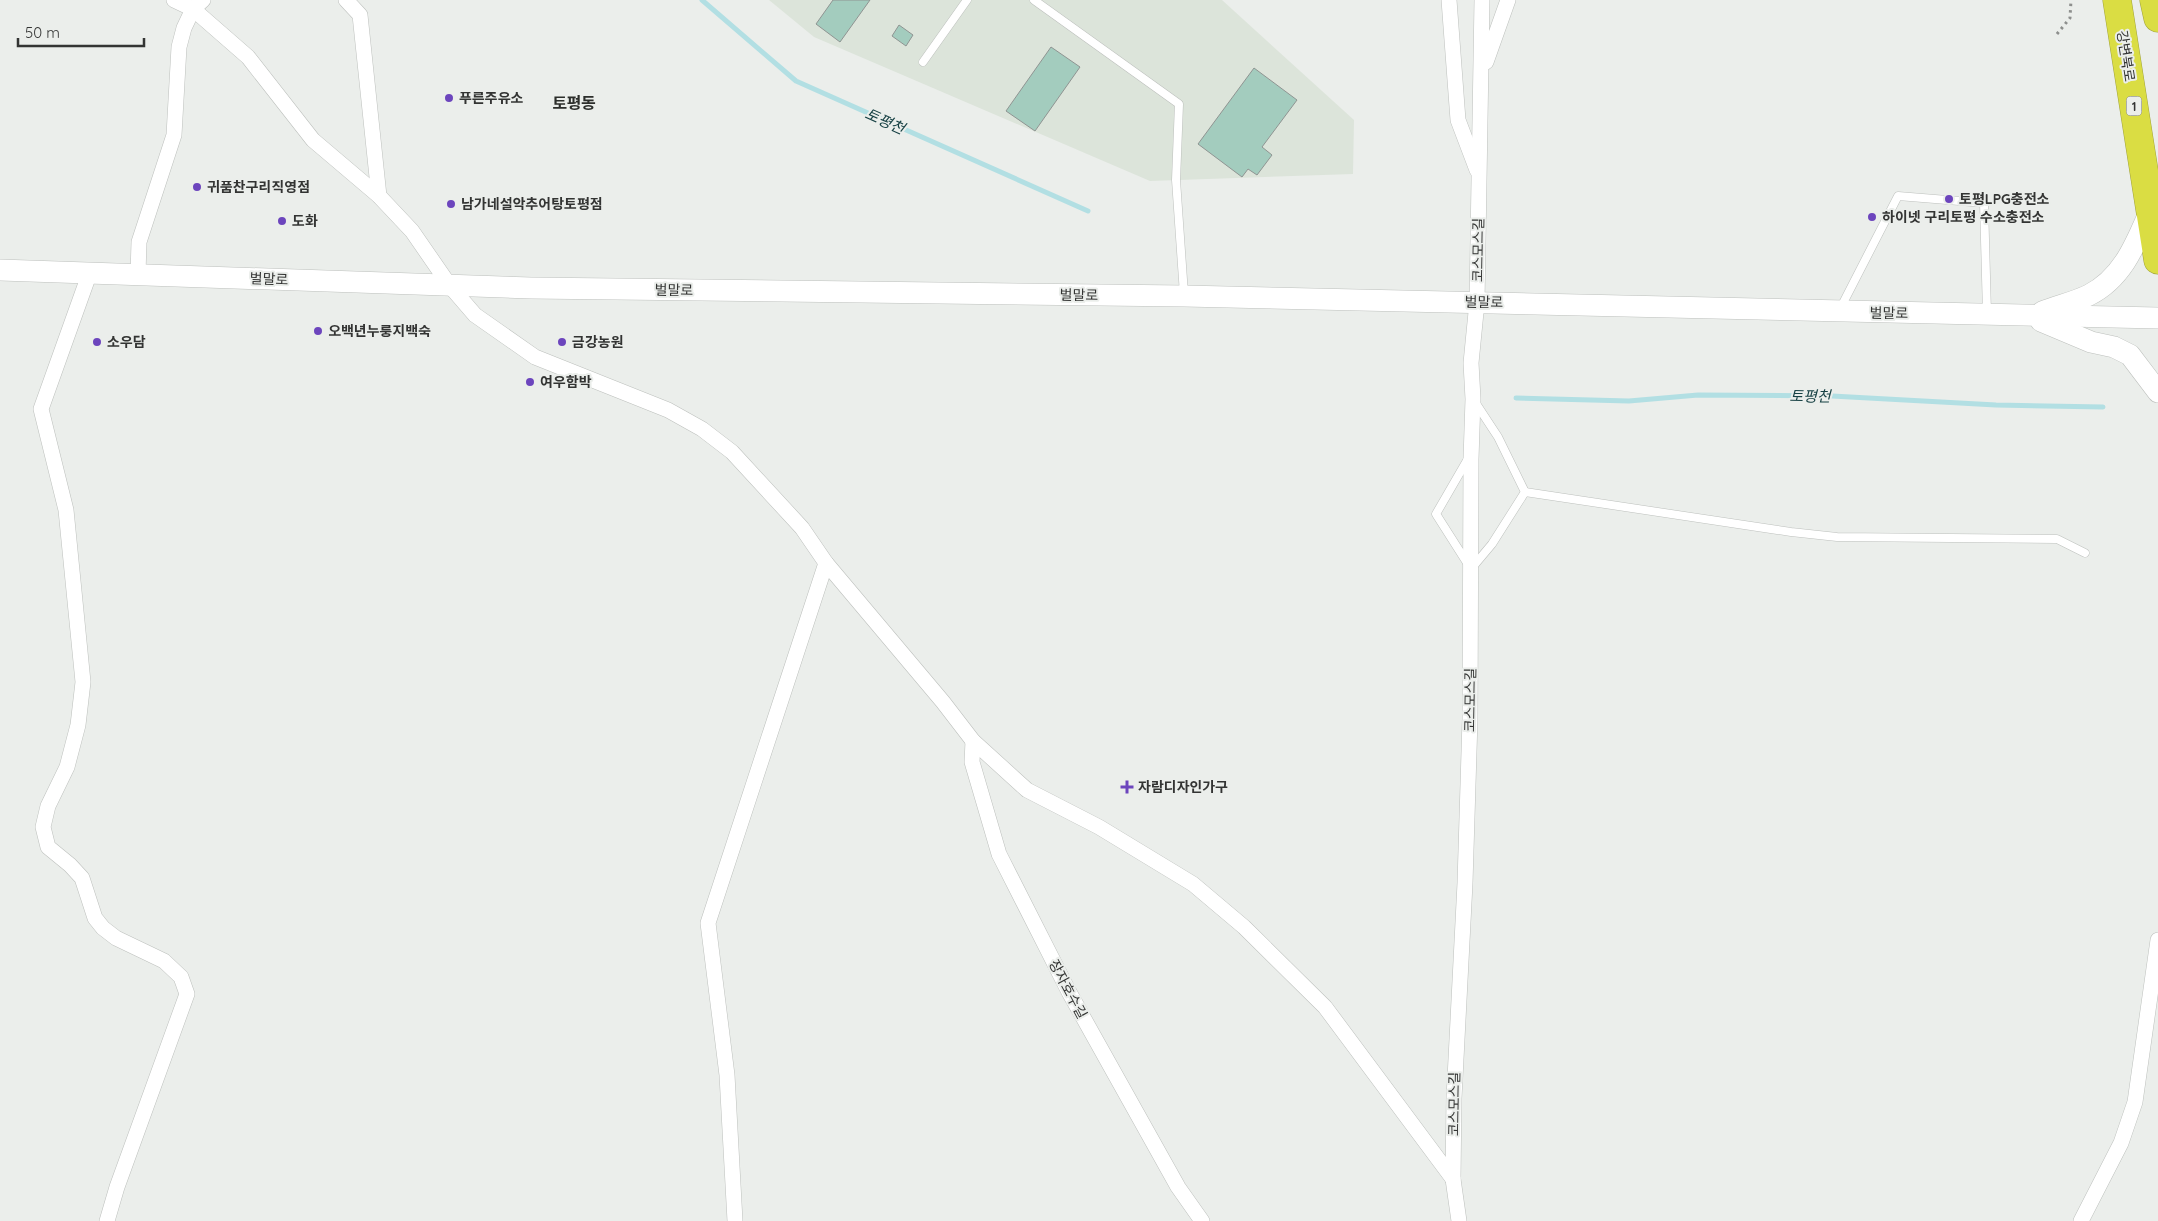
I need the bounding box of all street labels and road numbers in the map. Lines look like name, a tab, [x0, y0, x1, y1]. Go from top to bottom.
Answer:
street label: 강변북로	[2113, 29, 2139, 83]
road number: 1	[2126, 96, 2142, 115]
street label: 코스모스길	[1468, 218, 1488, 282]
street label: 벌말로	[249, 269, 289, 289]
street label: 벌말로	[655, 281, 694, 299]
street label: 벌말로	[1060, 286, 1099, 304]
street label: 벌말로	[1465, 293, 1504, 311]
street label: 벌말로	[1870, 304, 1909, 322]
street label: 코스모스길	[1460, 668, 1480, 732]
street label: 장자호수길	[1045, 956, 1091, 1022]
street label: 코스모스길	[1444, 1072, 1464, 1136]

